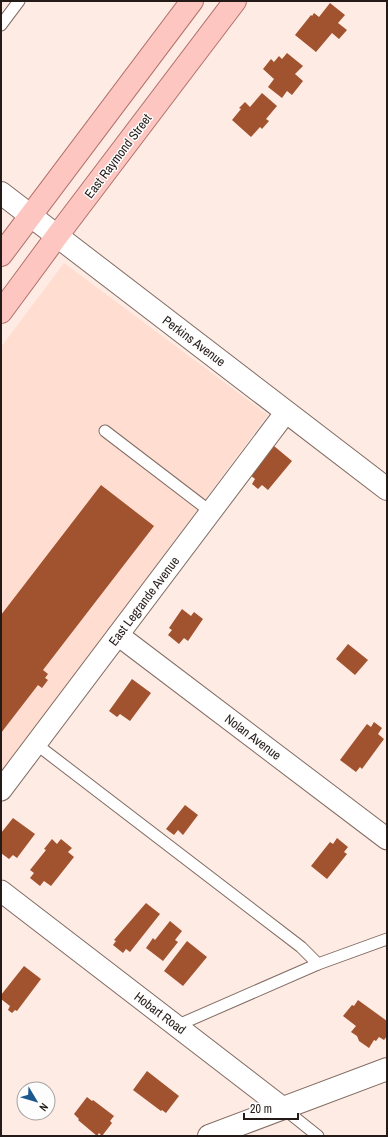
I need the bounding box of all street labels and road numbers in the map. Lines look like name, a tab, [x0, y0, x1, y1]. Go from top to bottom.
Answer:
street label: East Raymond Street	[81, 110, 155, 202]
street label: Perkins Avenue	[159, 312, 229, 370]
street label: East Legrande Avenue	[105, 553, 183, 649]
street label: Nolan Avenue	[221, 710, 285, 764]
street label: Hobart Road	[131, 988, 189, 1038]

